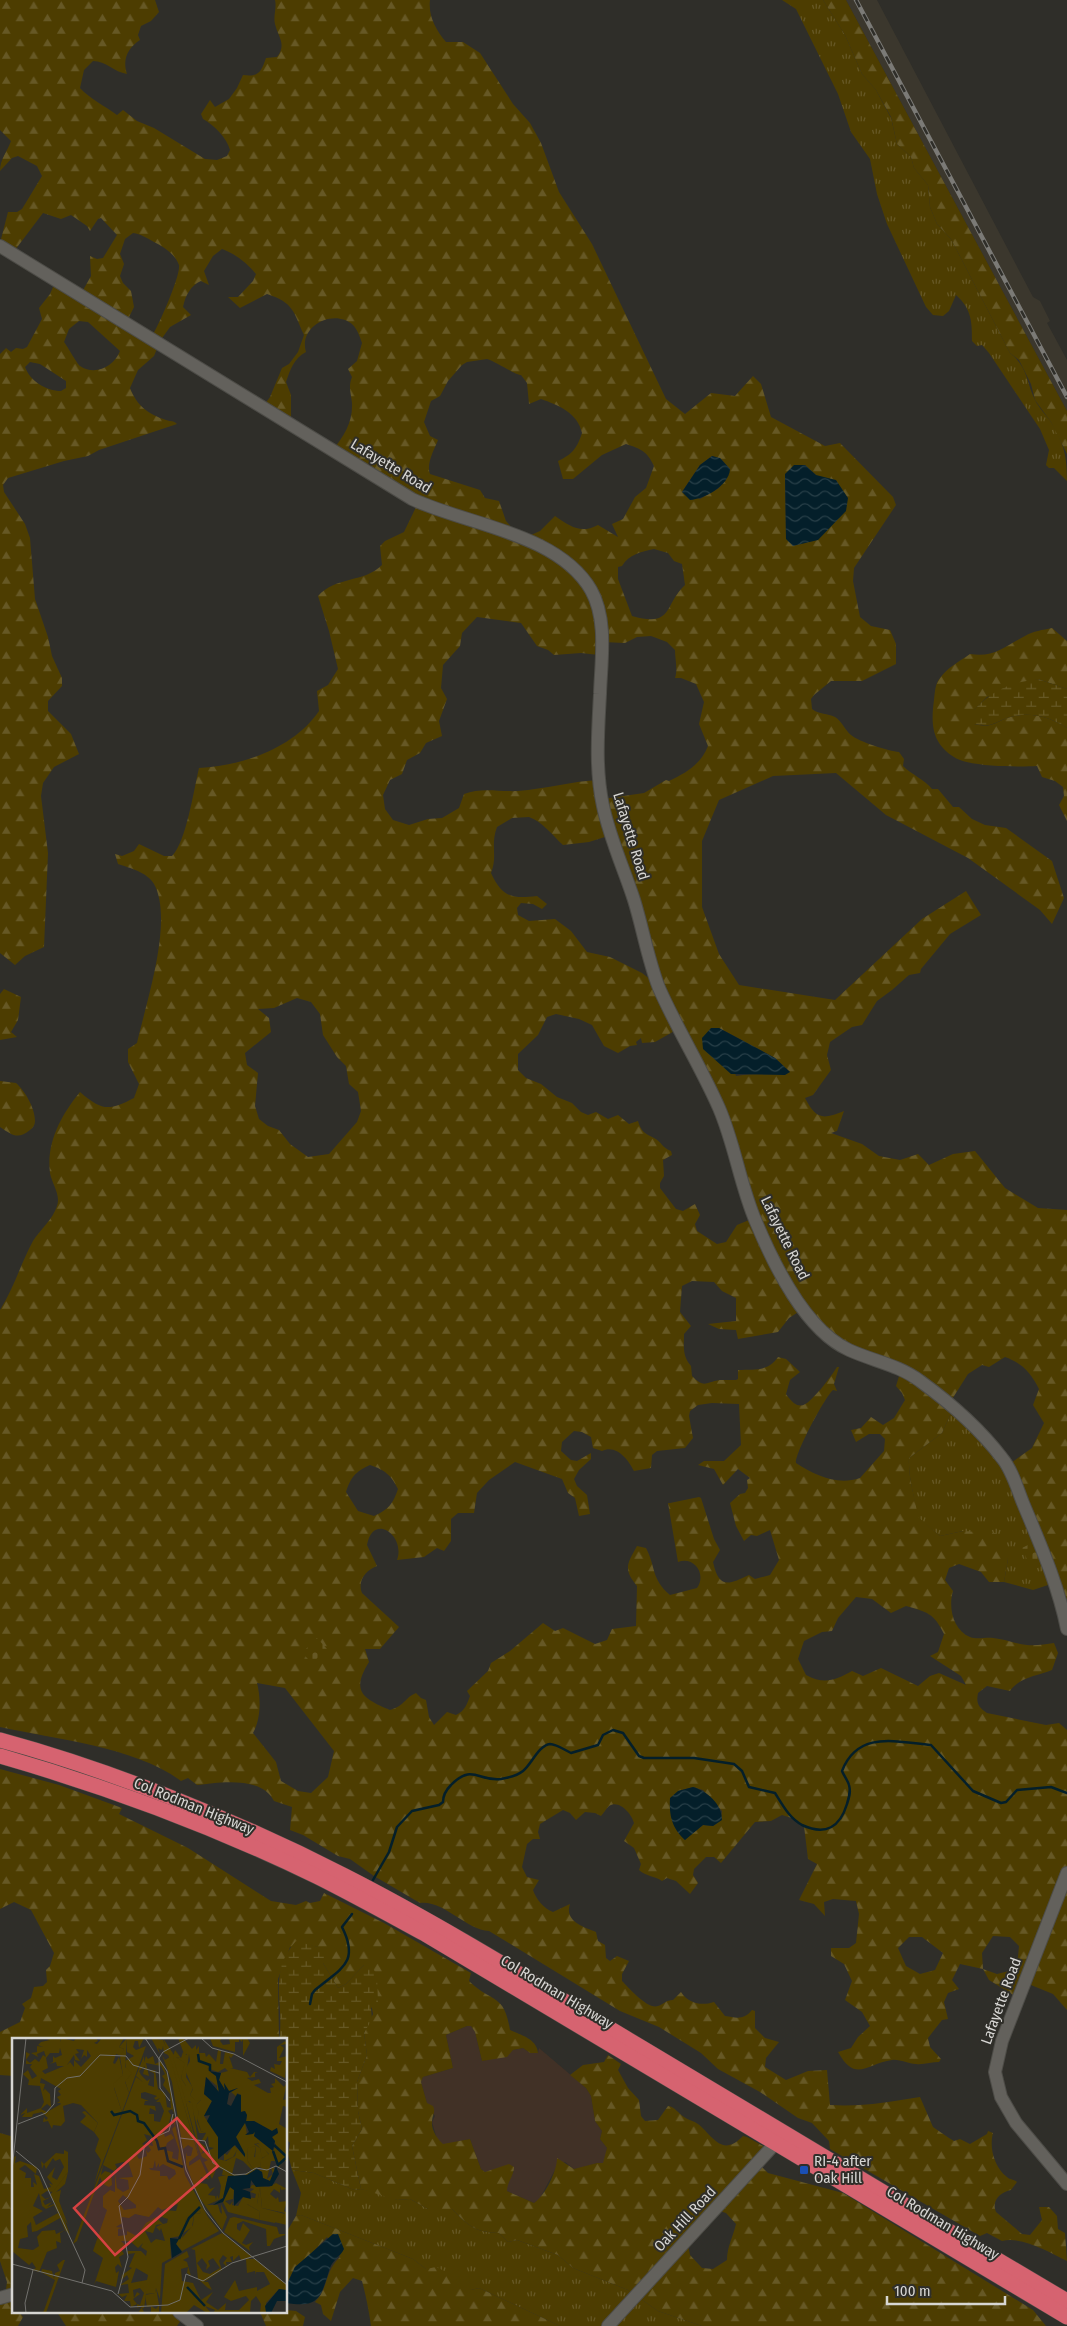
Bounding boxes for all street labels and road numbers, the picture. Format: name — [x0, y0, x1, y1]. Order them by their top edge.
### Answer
street label: Lafayette Road — [347, 435, 435, 497]
street label: Lafayette Road — [609, 790, 653, 882]
street label: Lafayette Road — [757, 1193, 813, 1283]
street label: Col Rodman Highway — [131, 1774, 257, 1838]
street label: Col Rodman Highway — [497, 1951, 617, 2033]
street label: Lafayette Road — [977, 1955, 1025, 2047]
street label: Col Rodman Highway — [883, 2182, 1003, 2264]
street label: Oak Hill Road — [650, 2183, 720, 2255]

